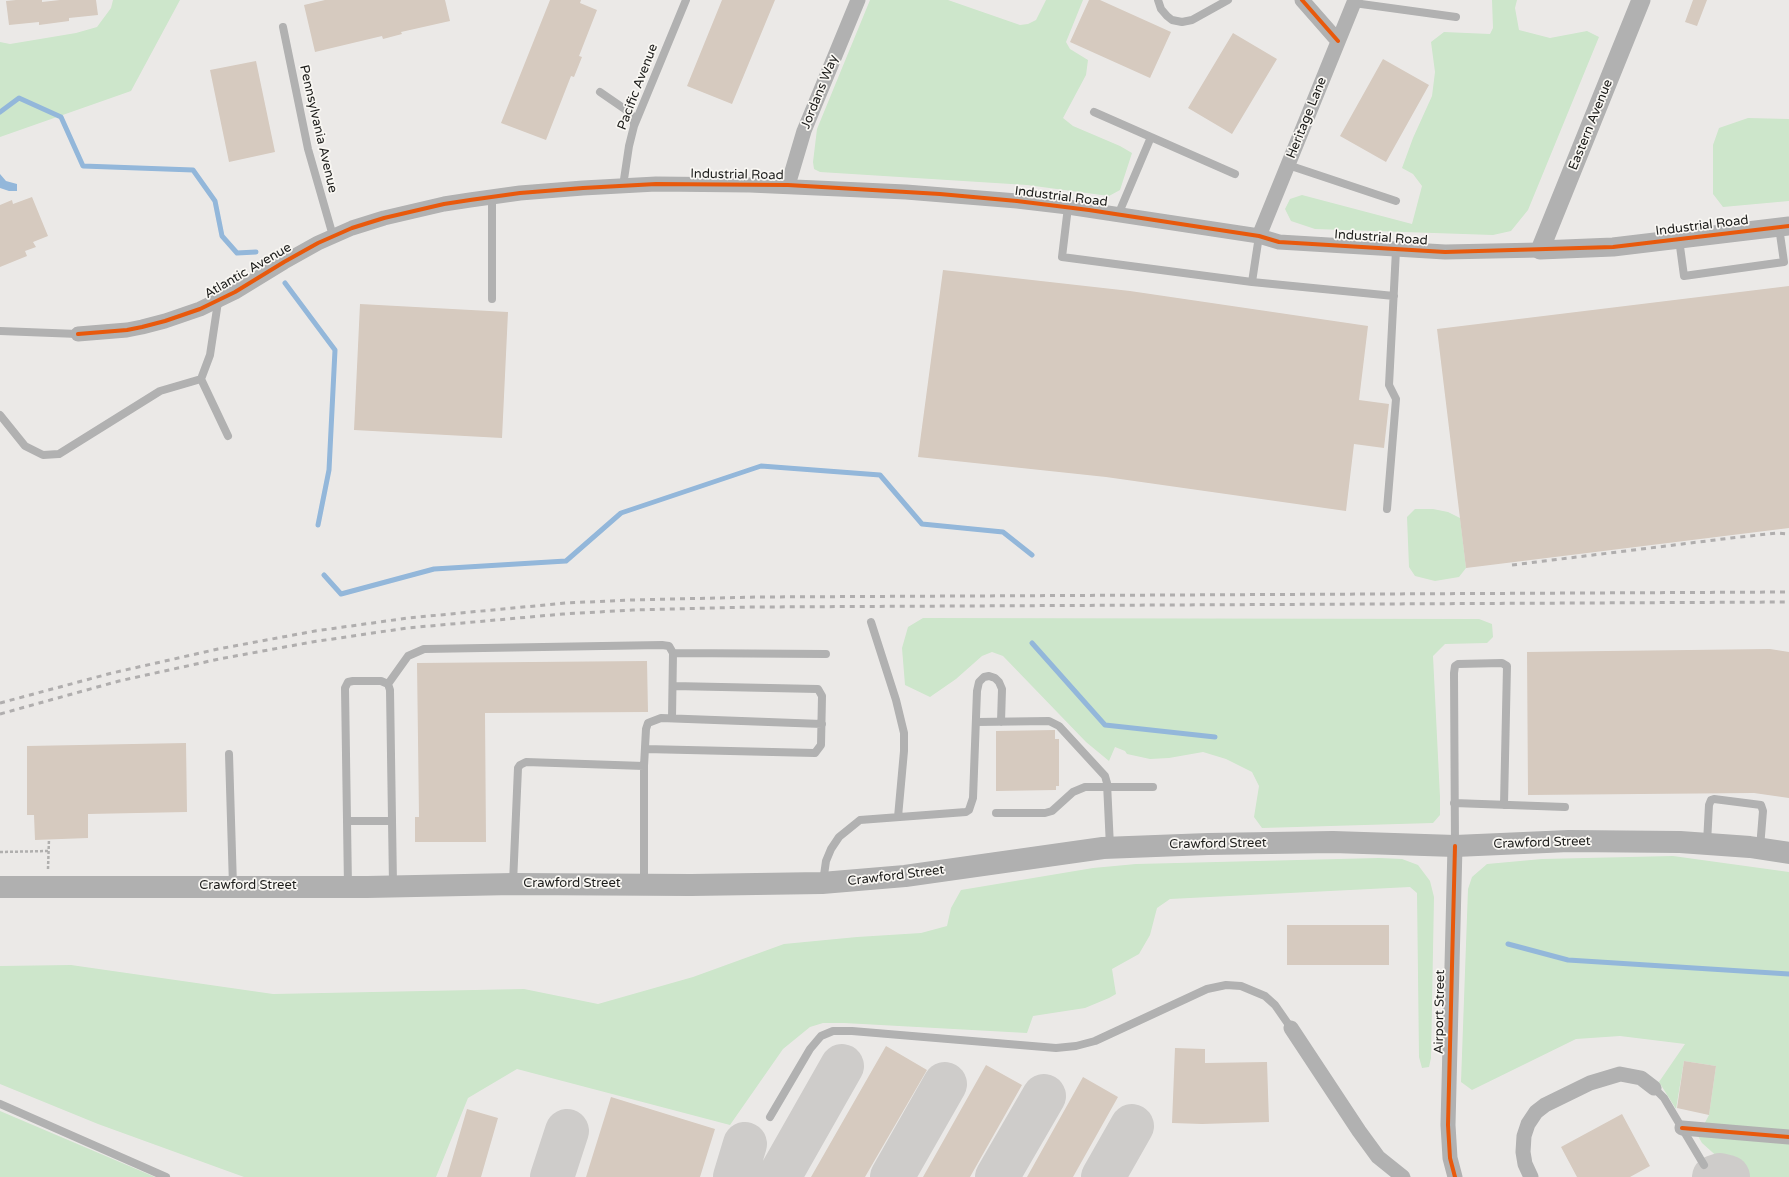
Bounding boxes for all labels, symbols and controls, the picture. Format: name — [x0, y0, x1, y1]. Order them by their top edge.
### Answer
street label: Pacific Avenue — [614, 42, 662, 132]
street label: Jordans Way — [798, 53, 842, 131]
street label: Pennsylvania Avenue — [296, 64, 340, 194]
street label: Heritage Lane — [1284, 75, 1330, 161]
street label: Eastern Avenue — [1566, 77, 1616, 173]
street label: Industrial Road — [690, 166, 784, 184]
street label: Industrial Road — [1014, 184, 1108, 210]
street label: Industrial Road — [1655, 213, 1749, 239]
street label: Industrial Road — [1334, 227, 1428, 249]
street label: Atlantic Avenue — [202, 240, 294, 302]
street label: Crawford Street — [1493, 834, 1591, 852]
street label: Crawford Street — [1169, 835, 1267, 853]
street label: Crawford Street — [847, 862, 945, 890]
street label: Crawford Street — [523, 876, 621, 892]
street label: Crawford Street — [199, 878, 297, 894]
street label: Airport Street — [1431, 970, 1449, 1054]

